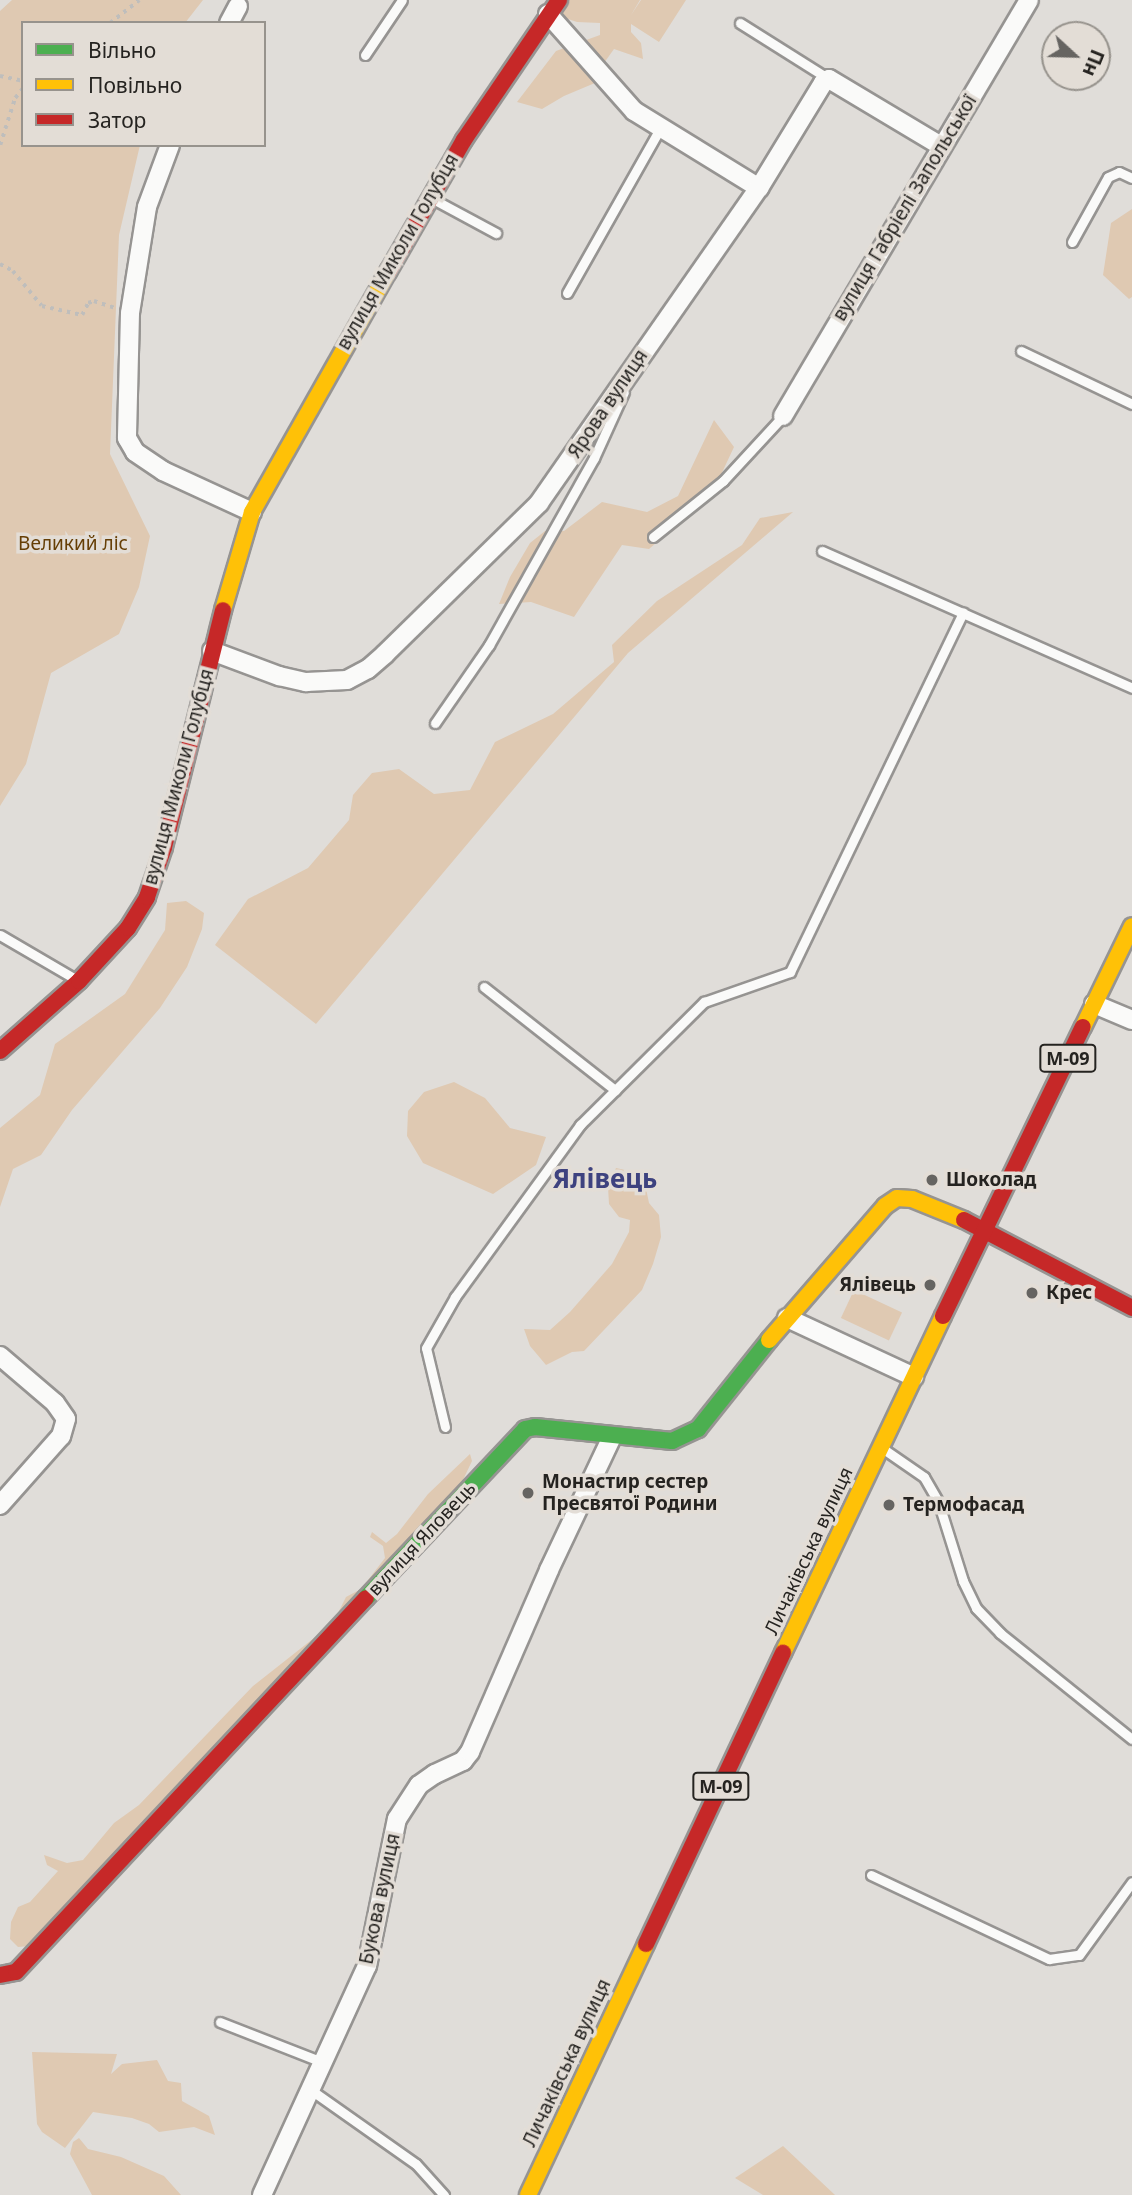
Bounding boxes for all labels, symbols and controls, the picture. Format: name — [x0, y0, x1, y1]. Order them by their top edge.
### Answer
legend — [21, 21, 266, 147]
north arrow — [1041, 21, 1111, 91]
text: Вільно — [88, 36, 156, 64]
text: Пн — [1077, 46, 1111, 80]
text: Повільно — [88, 71, 182, 99]
street label: вулиця Габріелі Запольської — [828, 91, 982, 325]
text: Затор — [88, 106, 146, 134]
street label: вулиця Миколи Голубця — [332, 150, 464, 354]
street label: Ярова вулиця — [563, 345, 653, 463]
park label: Великий ліс — [18, 533, 128, 555]
street label: вулиця Миколи Голубця — [139, 667, 219, 887]
road number: М-09 — [1038, 1044, 1098, 1072]
district label: Ялівець — [553, 1163, 657, 1195]
place label: Шоколад — [946, 1169, 1036, 1191]
marker: Шоколад — [924, 1172, 940, 1188]
place label: Ялівець — [839, 1274, 916, 1296]
marker: Ялівець — [922, 1277, 938, 1293]
place label: Крес — [1046, 1282, 1092, 1304]
marker: Крес — [1024, 1285, 1040, 1301]
street label: Личаківська вулиця — [760, 1464, 858, 1638]
place label: Монастир сестер Пресвятої Родини — [542, 1471, 718, 1515]
street label: вулиця Яловець — [363, 1477, 481, 1601]
marker: Монастир сестер Пресвятої Родини — [520, 1485, 536, 1501]
place label: Термофасад — [903, 1494, 1024, 1516]
marker: Термофасад — [881, 1497, 897, 1513]
road number: М-09 — [691, 1772, 751, 1800]
street label: Букова вулиця — [355, 1832, 405, 1966]
street label: Личаківська вулиця — [518, 1976, 616, 2150]

